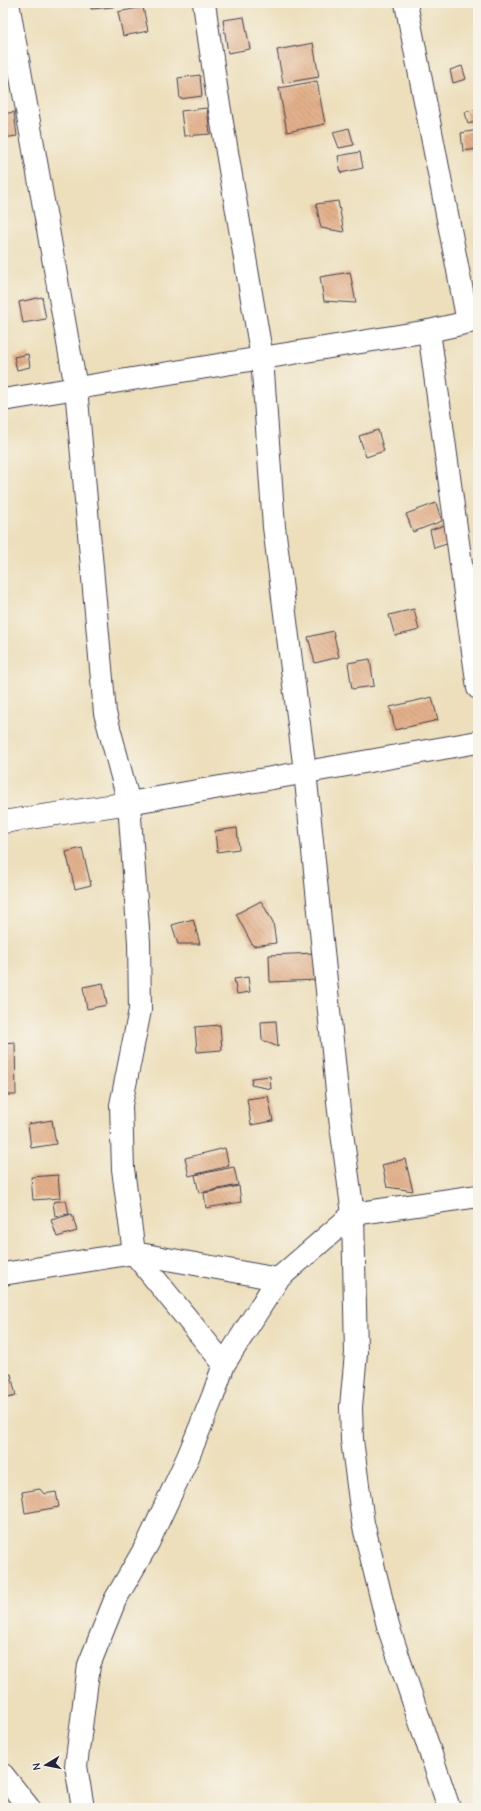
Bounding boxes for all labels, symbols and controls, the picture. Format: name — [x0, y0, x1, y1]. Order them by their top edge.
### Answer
north arrow — [26, 1745, 66, 1785]
text: N — [30, 1762, 44, 1771]

